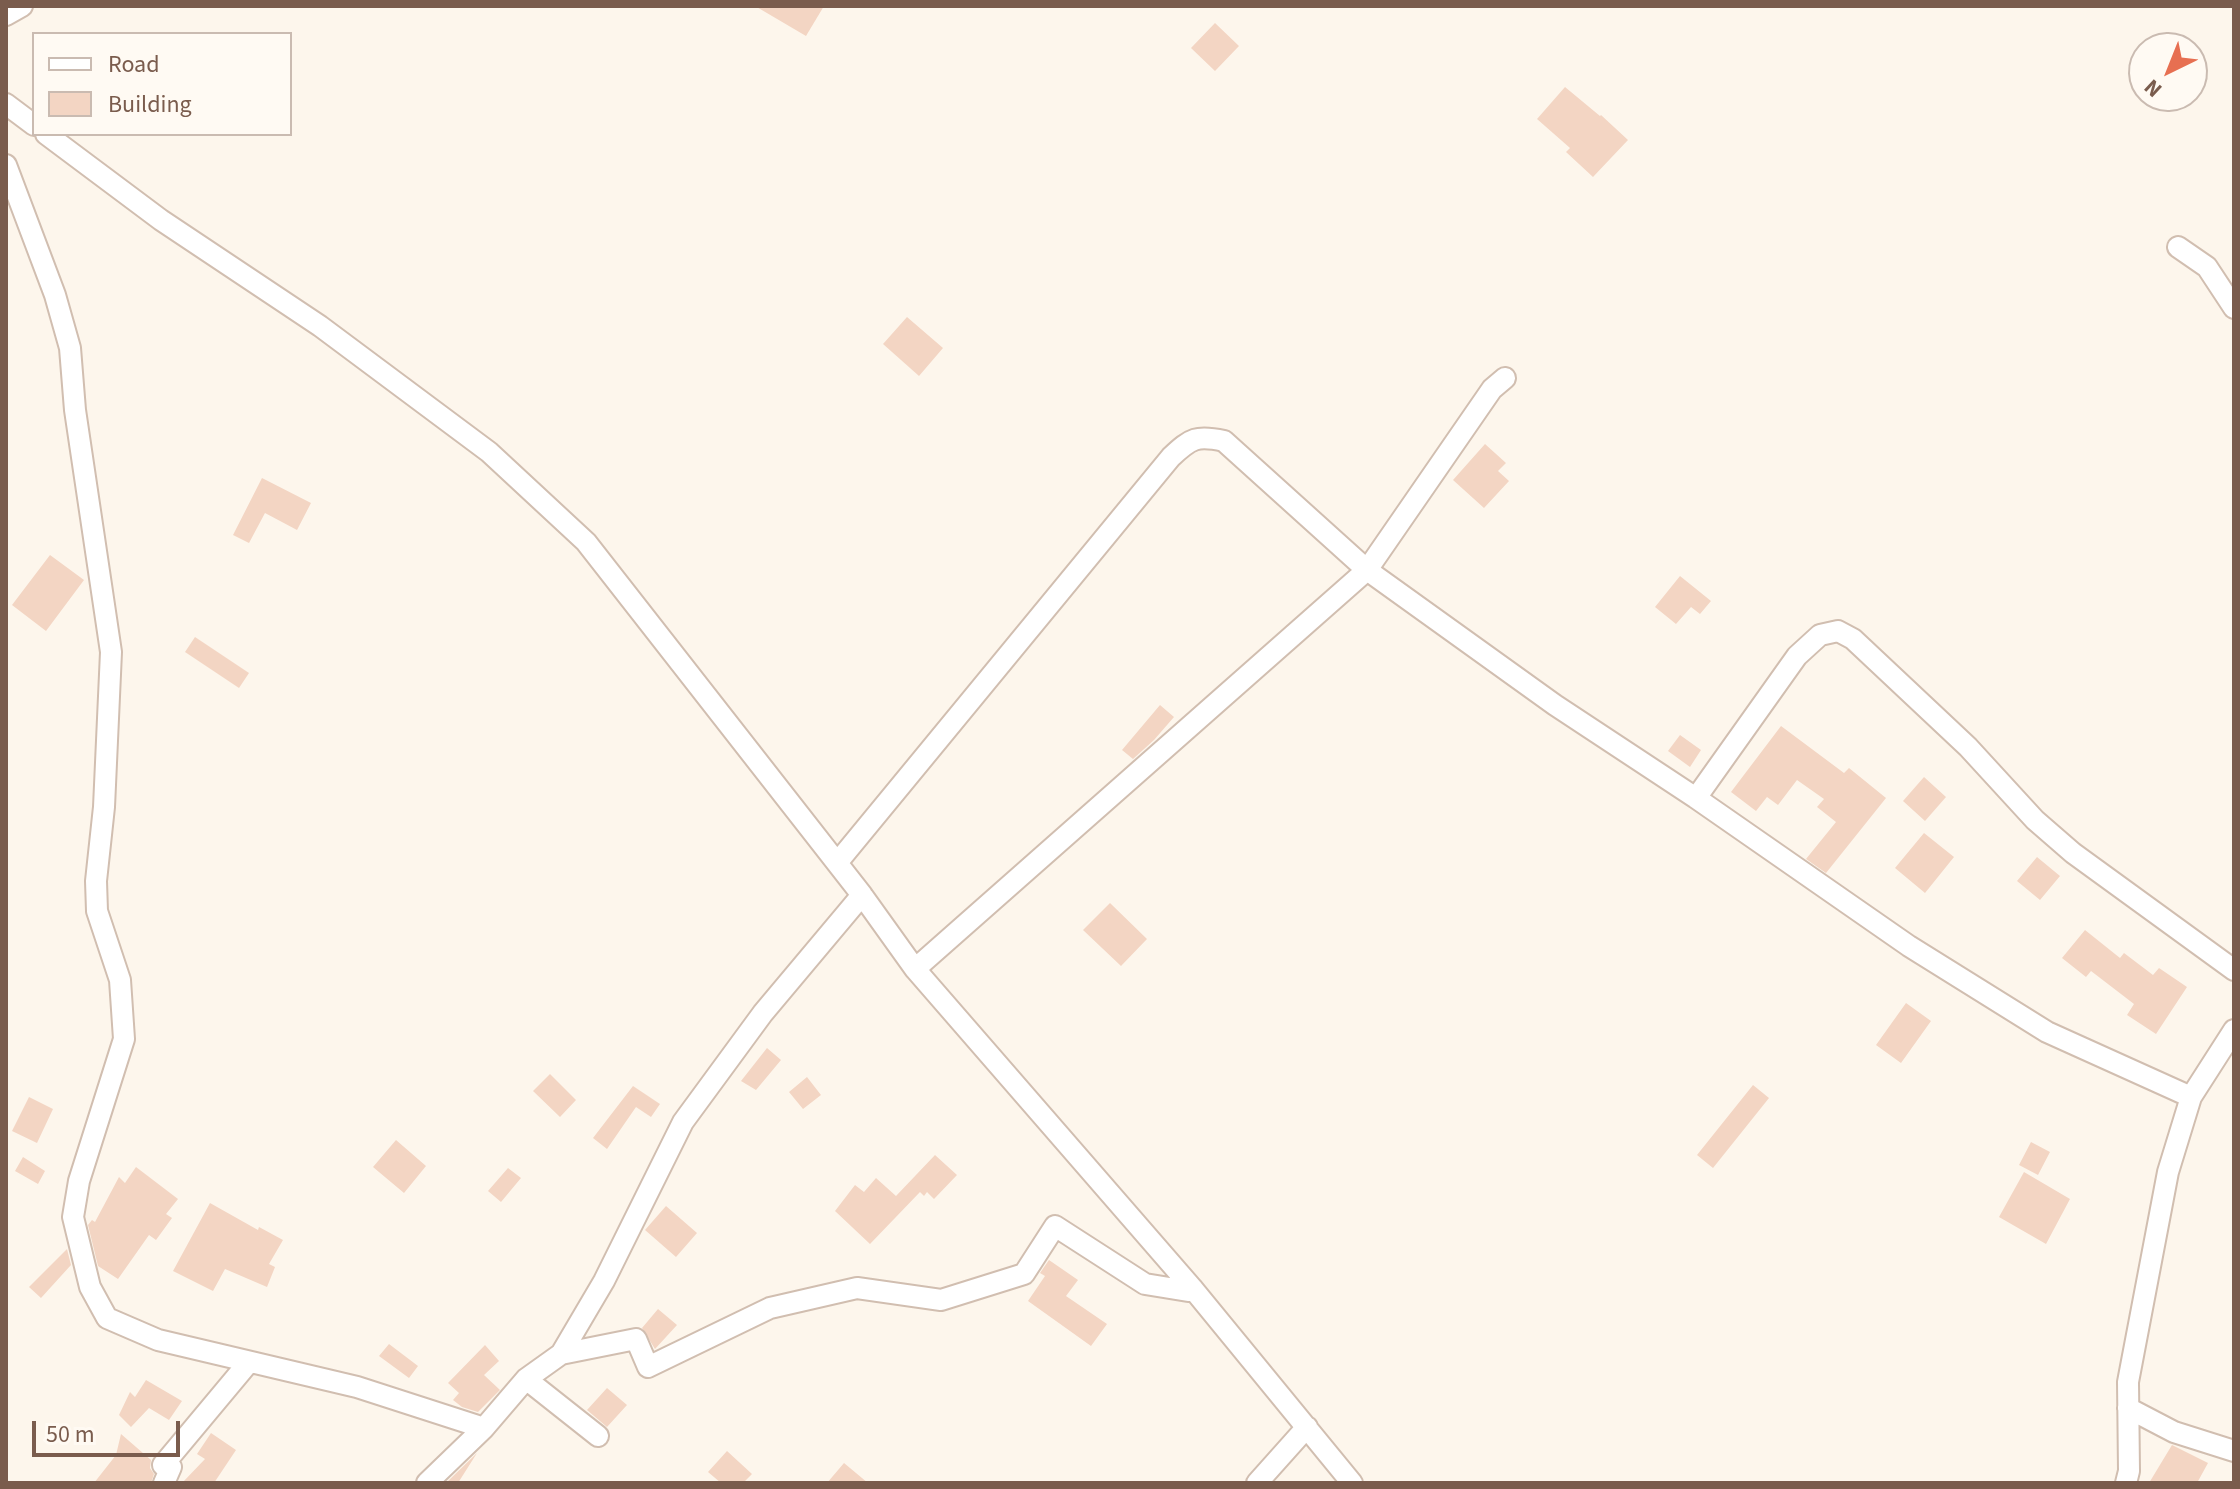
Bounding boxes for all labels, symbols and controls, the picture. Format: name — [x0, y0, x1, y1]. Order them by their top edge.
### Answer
legend — [32, 32, 292, 136]
north arrow — [2128, 32, 2208, 112]
text: Road — [108, 47, 160, 82]
text: N — [2137, 71, 2169, 105]
text: Building — [108, 87, 192, 122]
scale bar — [36, 1405, 184, 1455]
text: 50 m — [46, 1417, 95, 1452]

